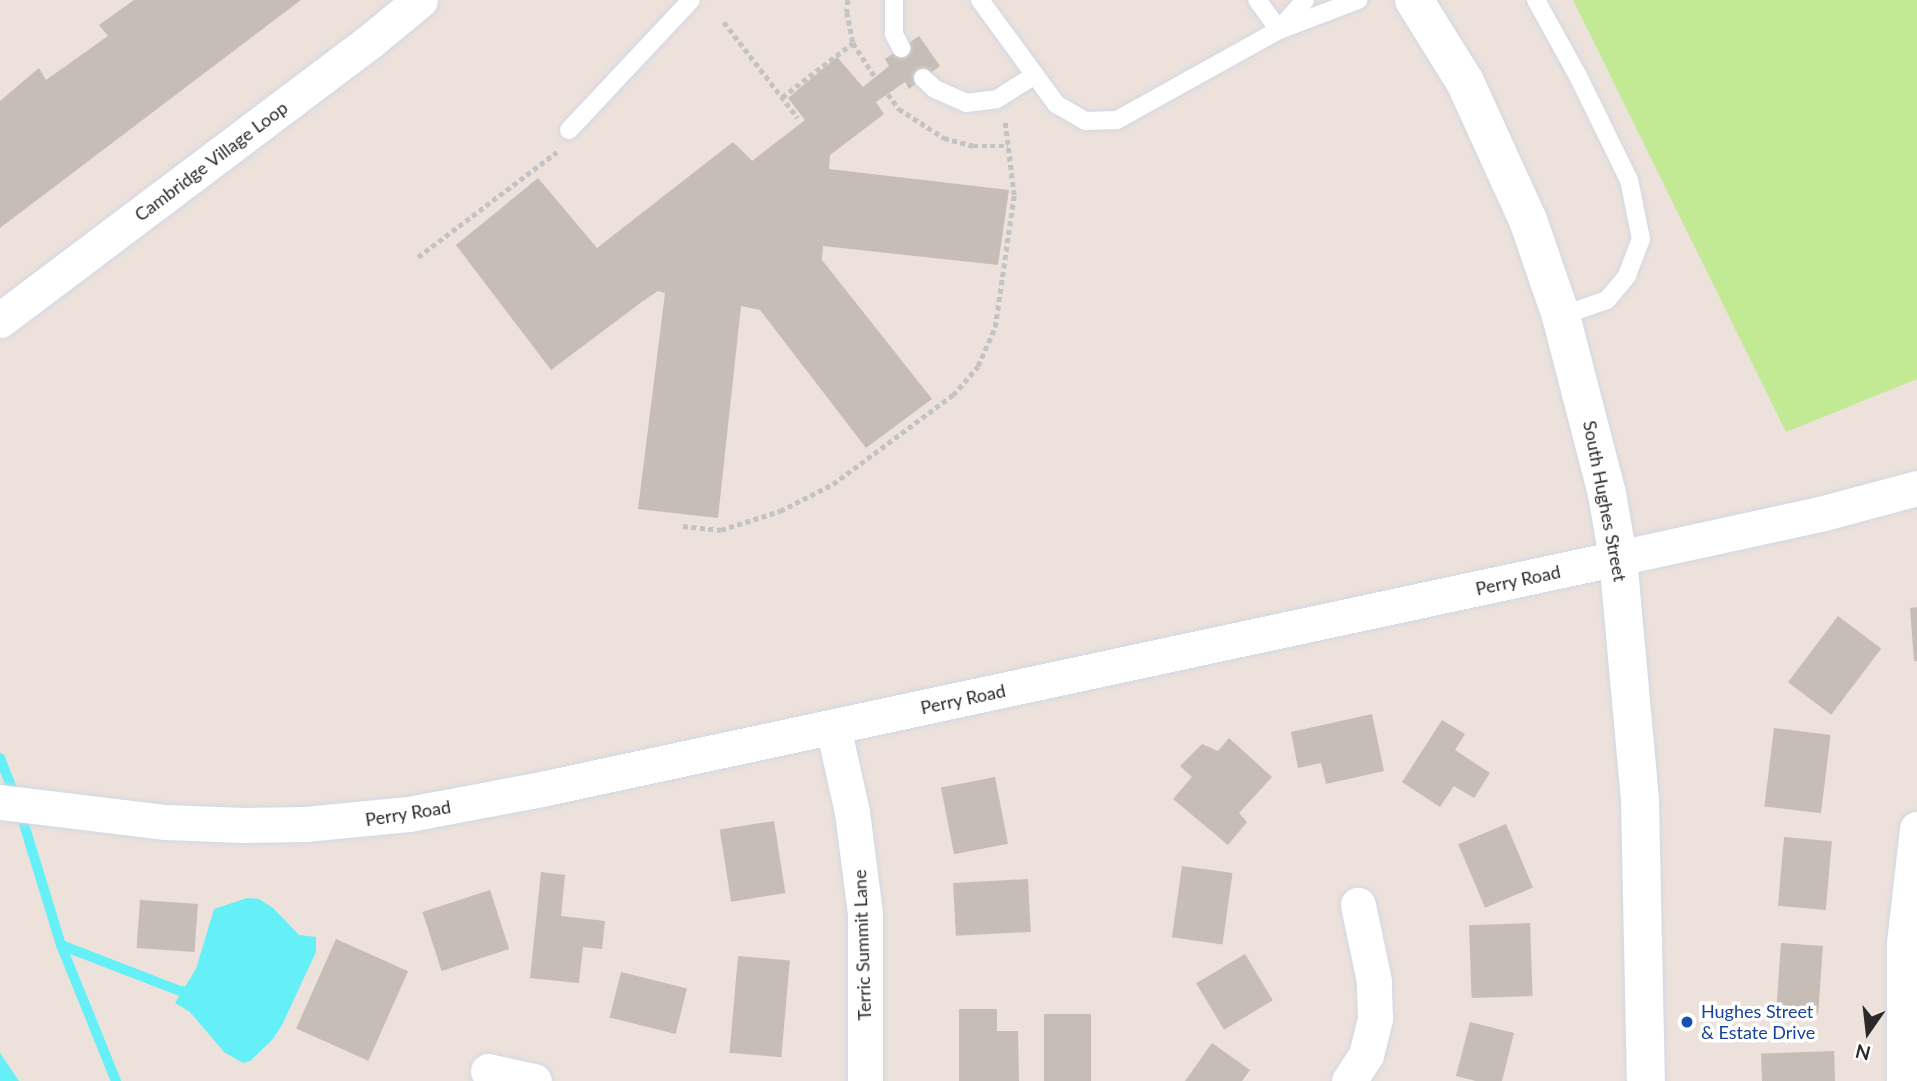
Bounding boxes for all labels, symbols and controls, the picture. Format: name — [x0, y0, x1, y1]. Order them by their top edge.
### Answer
street label: Cambridge Village Loop — [130, 96, 292, 226]
street label: South Hughes Street — [1579, 419, 1631, 583]
street label: Perry Road — [1473, 560, 1563, 600]
street label: Perry Road — [918, 679, 1008, 719]
street label: Perry Road — [363, 796, 453, 830]
street label: Terric Summit Lane — [849, 869, 875, 1021]
north arrow — [1833, 997, 1903, 1067]
place label: Hughes Street & Estate Drive — [1701, 1001, 1815, 1044]
marker: Hughes Street & Estate Drive — [1679, 1014, 1695, 1030]
text: N — [1853, 1040, 1873, 1066]

